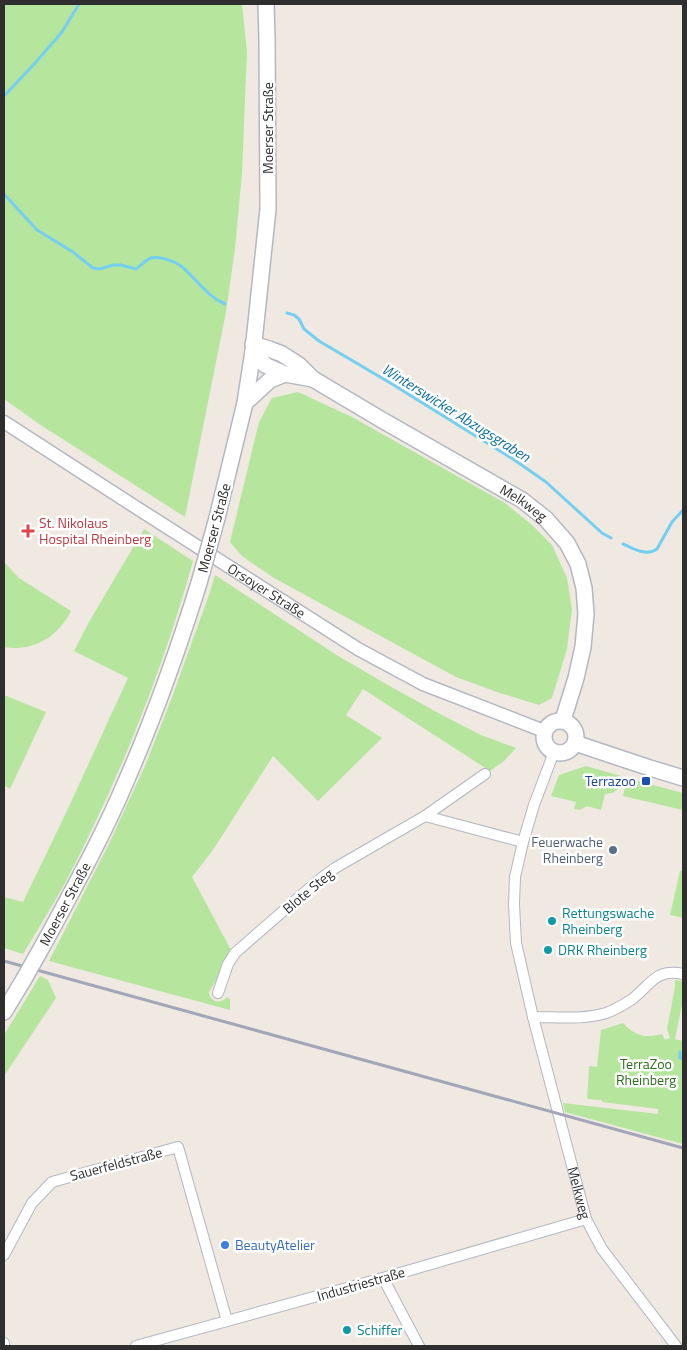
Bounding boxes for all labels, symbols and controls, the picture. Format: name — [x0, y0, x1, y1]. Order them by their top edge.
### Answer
street label: Moerser Straße — [257, 82, 278, 174]
water label: Winterswicker Abzugsgraben — [378, 357, 535, 468]
street label: Melkweg — [496, 479, 552, 526]
street label: Moerser Straße — [191, 481, 236, 575]
place label: St. Nikolaus Hospital Rheinberg — [39, 512, 151, 549]
marker: St. Nikolaus Hospital Rheinberg — [21, 524, 35, 538]
street label: Orsoyer Straße — [224, 557, 310, 623]
place label: Terrazoo — [585, 770, 636, 791]
marker: Terrazoo — [640, 775, 652, 787]
place label: Feuerwache Rheinberg — [531, 831, 603, 868]
marker: Feuerwache Rheinberg — [607, 844, 619, 856]
street label: Moerser Straße — [34, 858, 95, 949]
street label: Blote Steg — [278, 863, 338, 918]
place label: Rettungswache Rheinberg — [562, 902, 654, 939]
marker: Rettungswache Rheinberg — [546, 915, 558, 927]
place label: DRK Rheinberg — [558, 939, 647, 960]
marker: DRK Rheinberg — [542, 944, 554, 956]
park label: TerraZoo Rheinberg — [616, 1053, 676, 1090]
street label: Sauerfeldstraße — [67, 1141, 164, 1186]
street label: Melkweg — [563, 1164, 597, 1221]
place label: BeautyAtelier — [235, 1234, 315, 1255]
marker: BeautyAtelier — [219, 1239, 231, 1251]
street label: Industriestraße — [314, 1261, 407, 1306]
place label: Schiffer — [357, 1319, 402, 1340]
marker: Schiffer — [341, 1324, 353, 1336]

